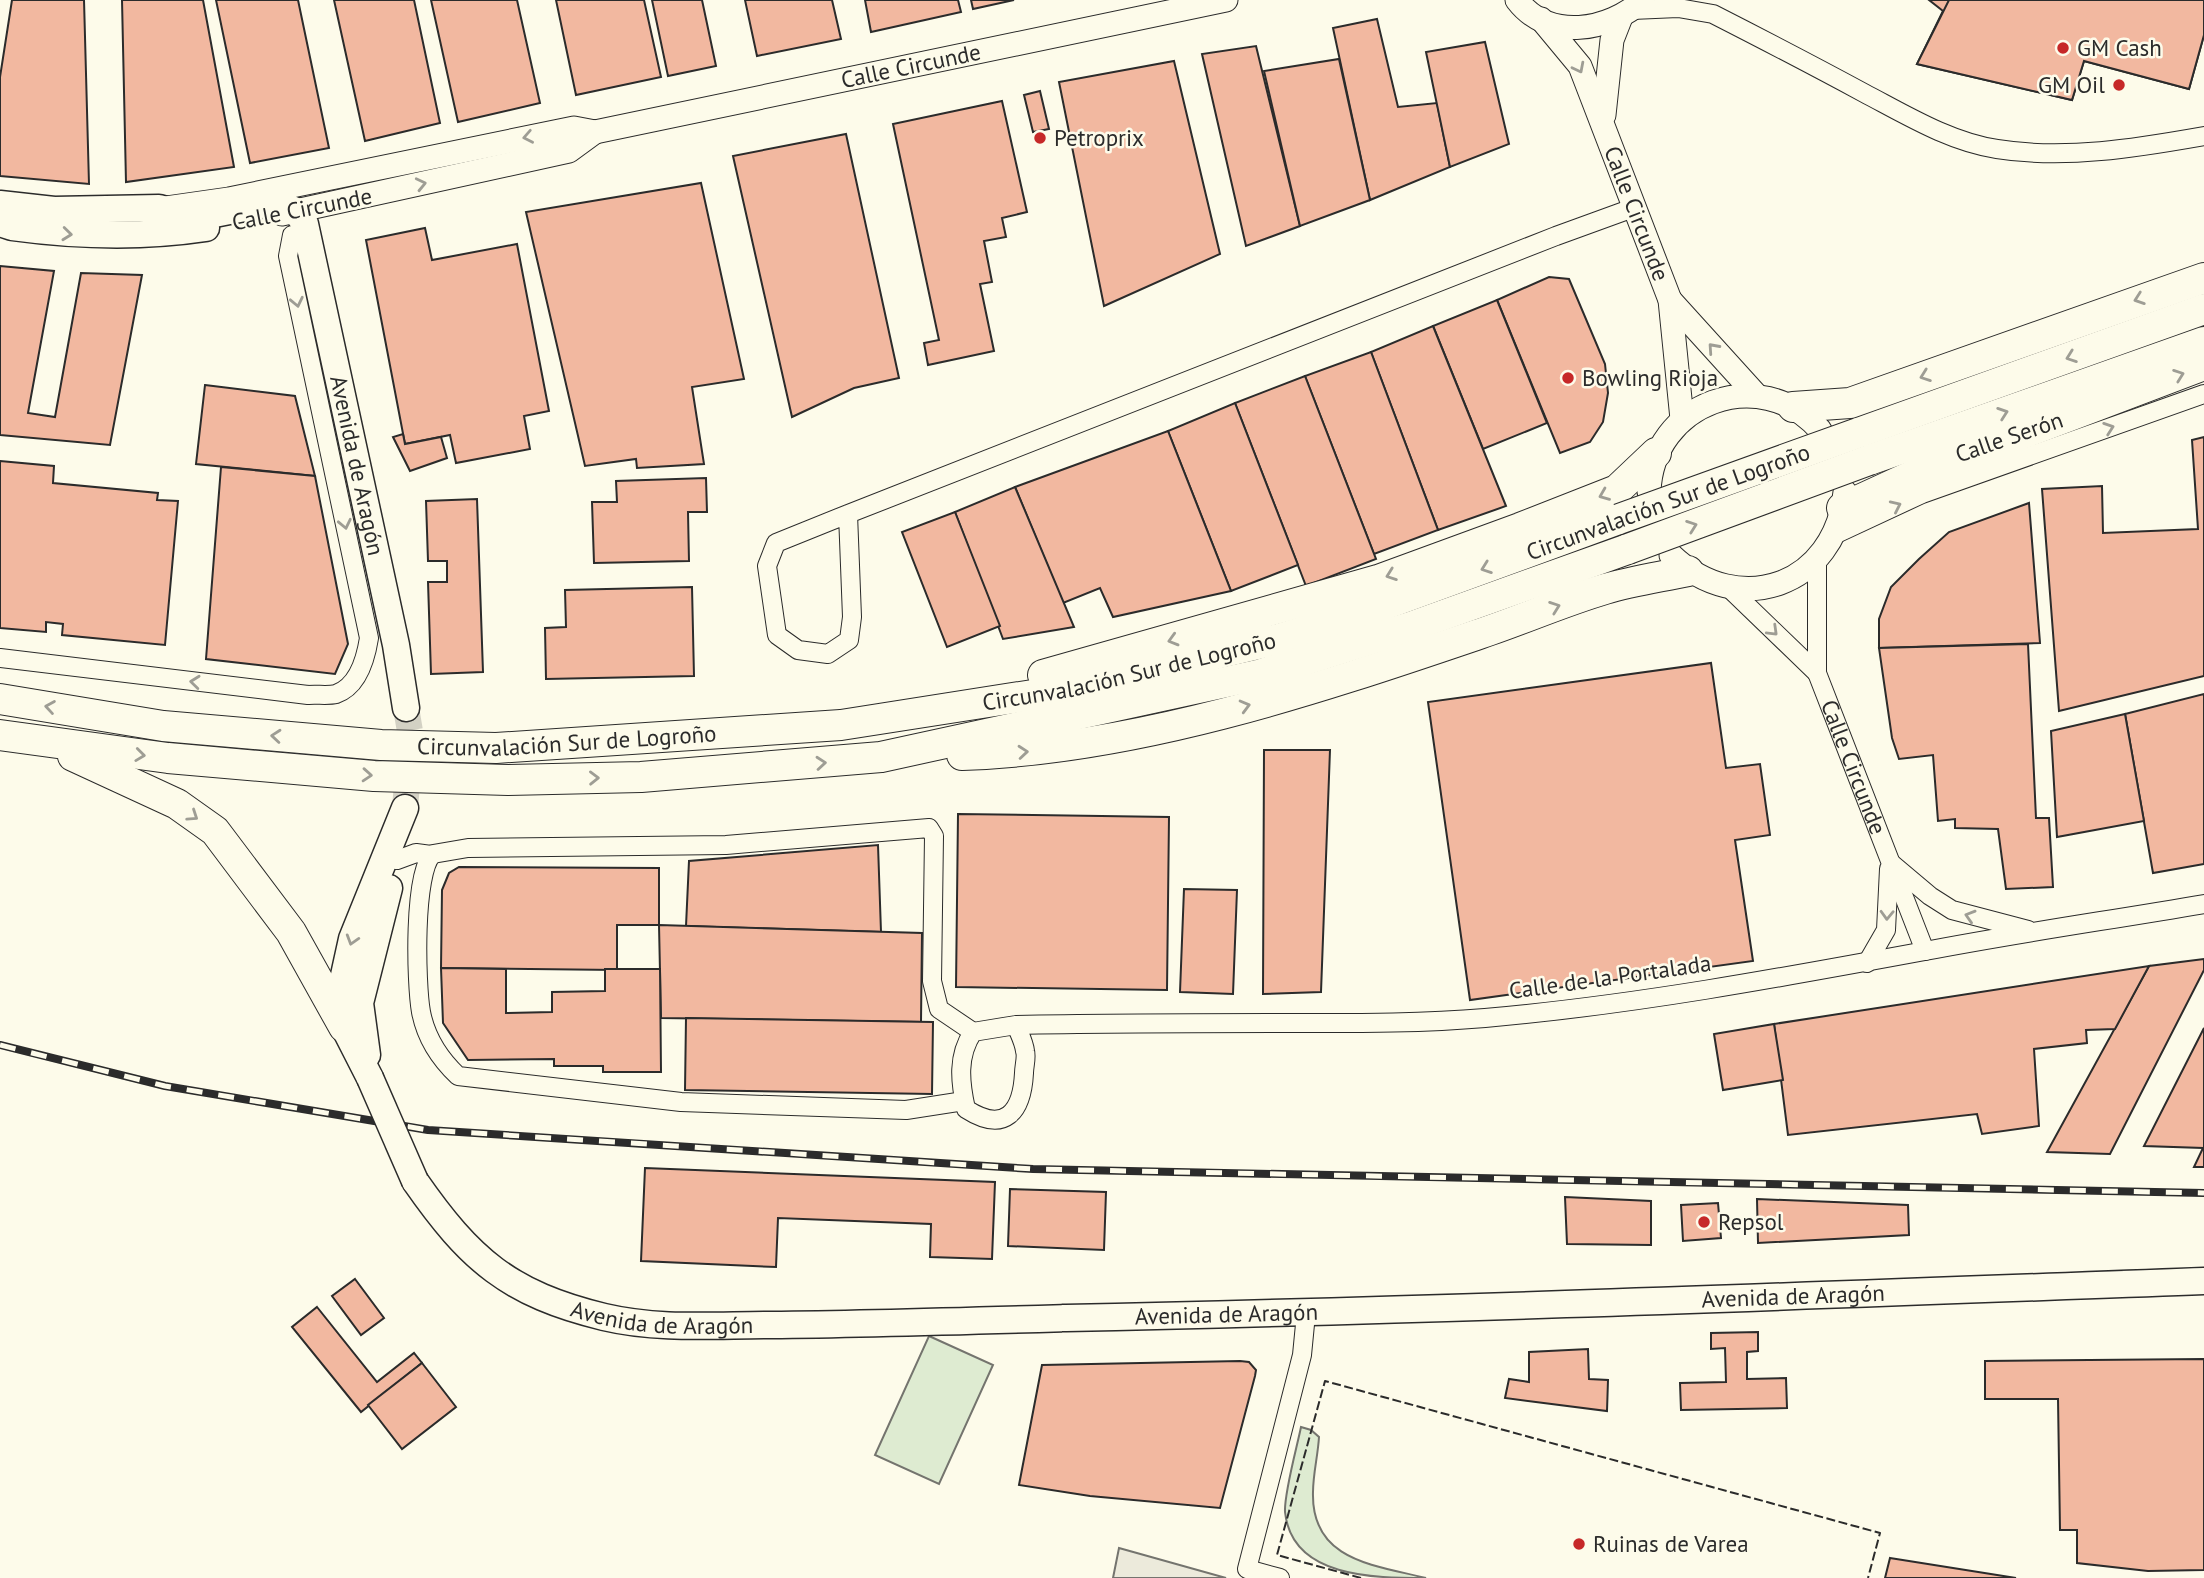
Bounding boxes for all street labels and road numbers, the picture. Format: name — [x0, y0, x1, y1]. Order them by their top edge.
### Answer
street label: Calle Circunde — [838, 37, 983, 94]
street label: Calle Circunde — [1598, 142, 1676, 285]
street label: Calle Circunde — [229, 181, 374, 236]
street label: Avenida de Aragón — [324, 373, 391, 558]
street label: Calle Serón — [1951, 405, 2067, 468]
street label: Circunvalación Sur de Logroño — [1522, 437, 1814, 566]
street label: Circunvalación Sur de Logroño — [980, 625, 1279, 717]
street label: Calle Circunde — [1815, 696, 1893, 838]
street label: Circunvalación Sur de Logroño — [417, 718, 717, 762]
street label: Calle de la Portalada — [1507, 948, 1713, 1005]
street label: Avenida de Aragón — [1701, 1278, 1885, 1313]
street label: Avenida de Aragón — [568, 1294, 753, 1340]
street label: Avenida de Aragón — [1134, 1297, 1318, 1330]

